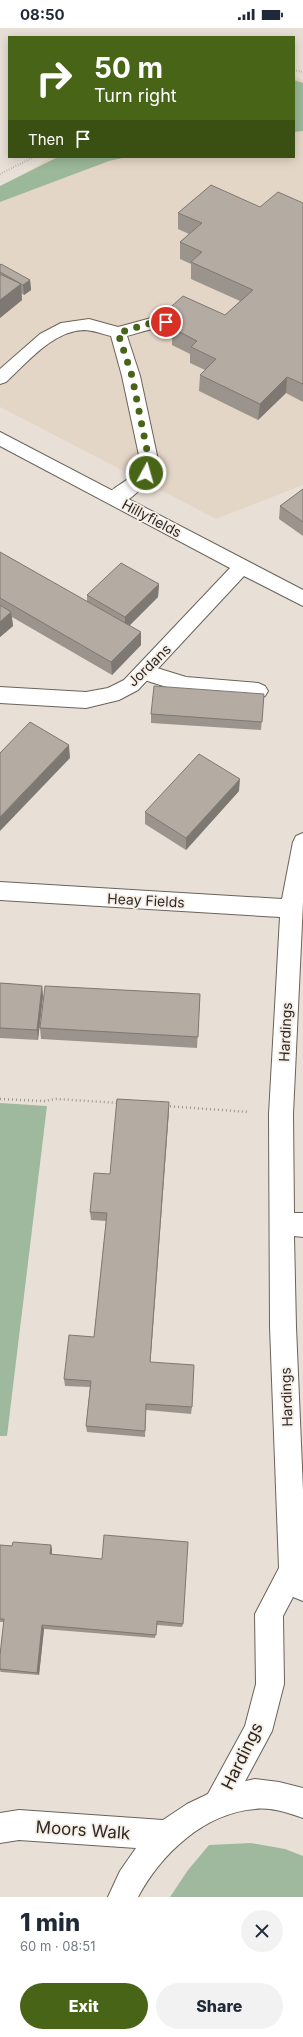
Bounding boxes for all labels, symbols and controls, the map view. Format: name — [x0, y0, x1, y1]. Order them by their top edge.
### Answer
text: 08:50 — [20, 5, 65, 24]
text: 50 m — [94, 51, 163, 85]
icon: right — [28, 52, 80, 104]
text: Turn right — [94, 85, 177, 106]
icon: arrive — [72, 128, 94, 150]
text: Then — [28, 130, 64, 149]
pin — [149, 305, 183, 339]
icon: arrive — [155, 311, 177, 333]
position arrow — [125, 452, 167, 494]
street label: Hillyfields — [119, 495, 185, 541]
street label: Jordans — [124, 640, 174, 690]
street label: Heay Fields — [107, 889, 185, 911]
street label: Hardings — [275, 1002, 295, 1062]
street label: Hardings — [276, 1367, 296, 1427]
street label: Hardings — [217, 1719, 267, 1793]
street label: Moors Walk — [35, 1817, 132, 1843]
text: 1 min — [20, 1908, 80, 1937]
button: close — [241, 1910, 283, 1952]
text: 60 m · 08:51 — [20, 1938, 96, 1954]
button: Exit — [20, 1983, 148, 2029]
button: Share — [156, 1983, 283, 2029]

